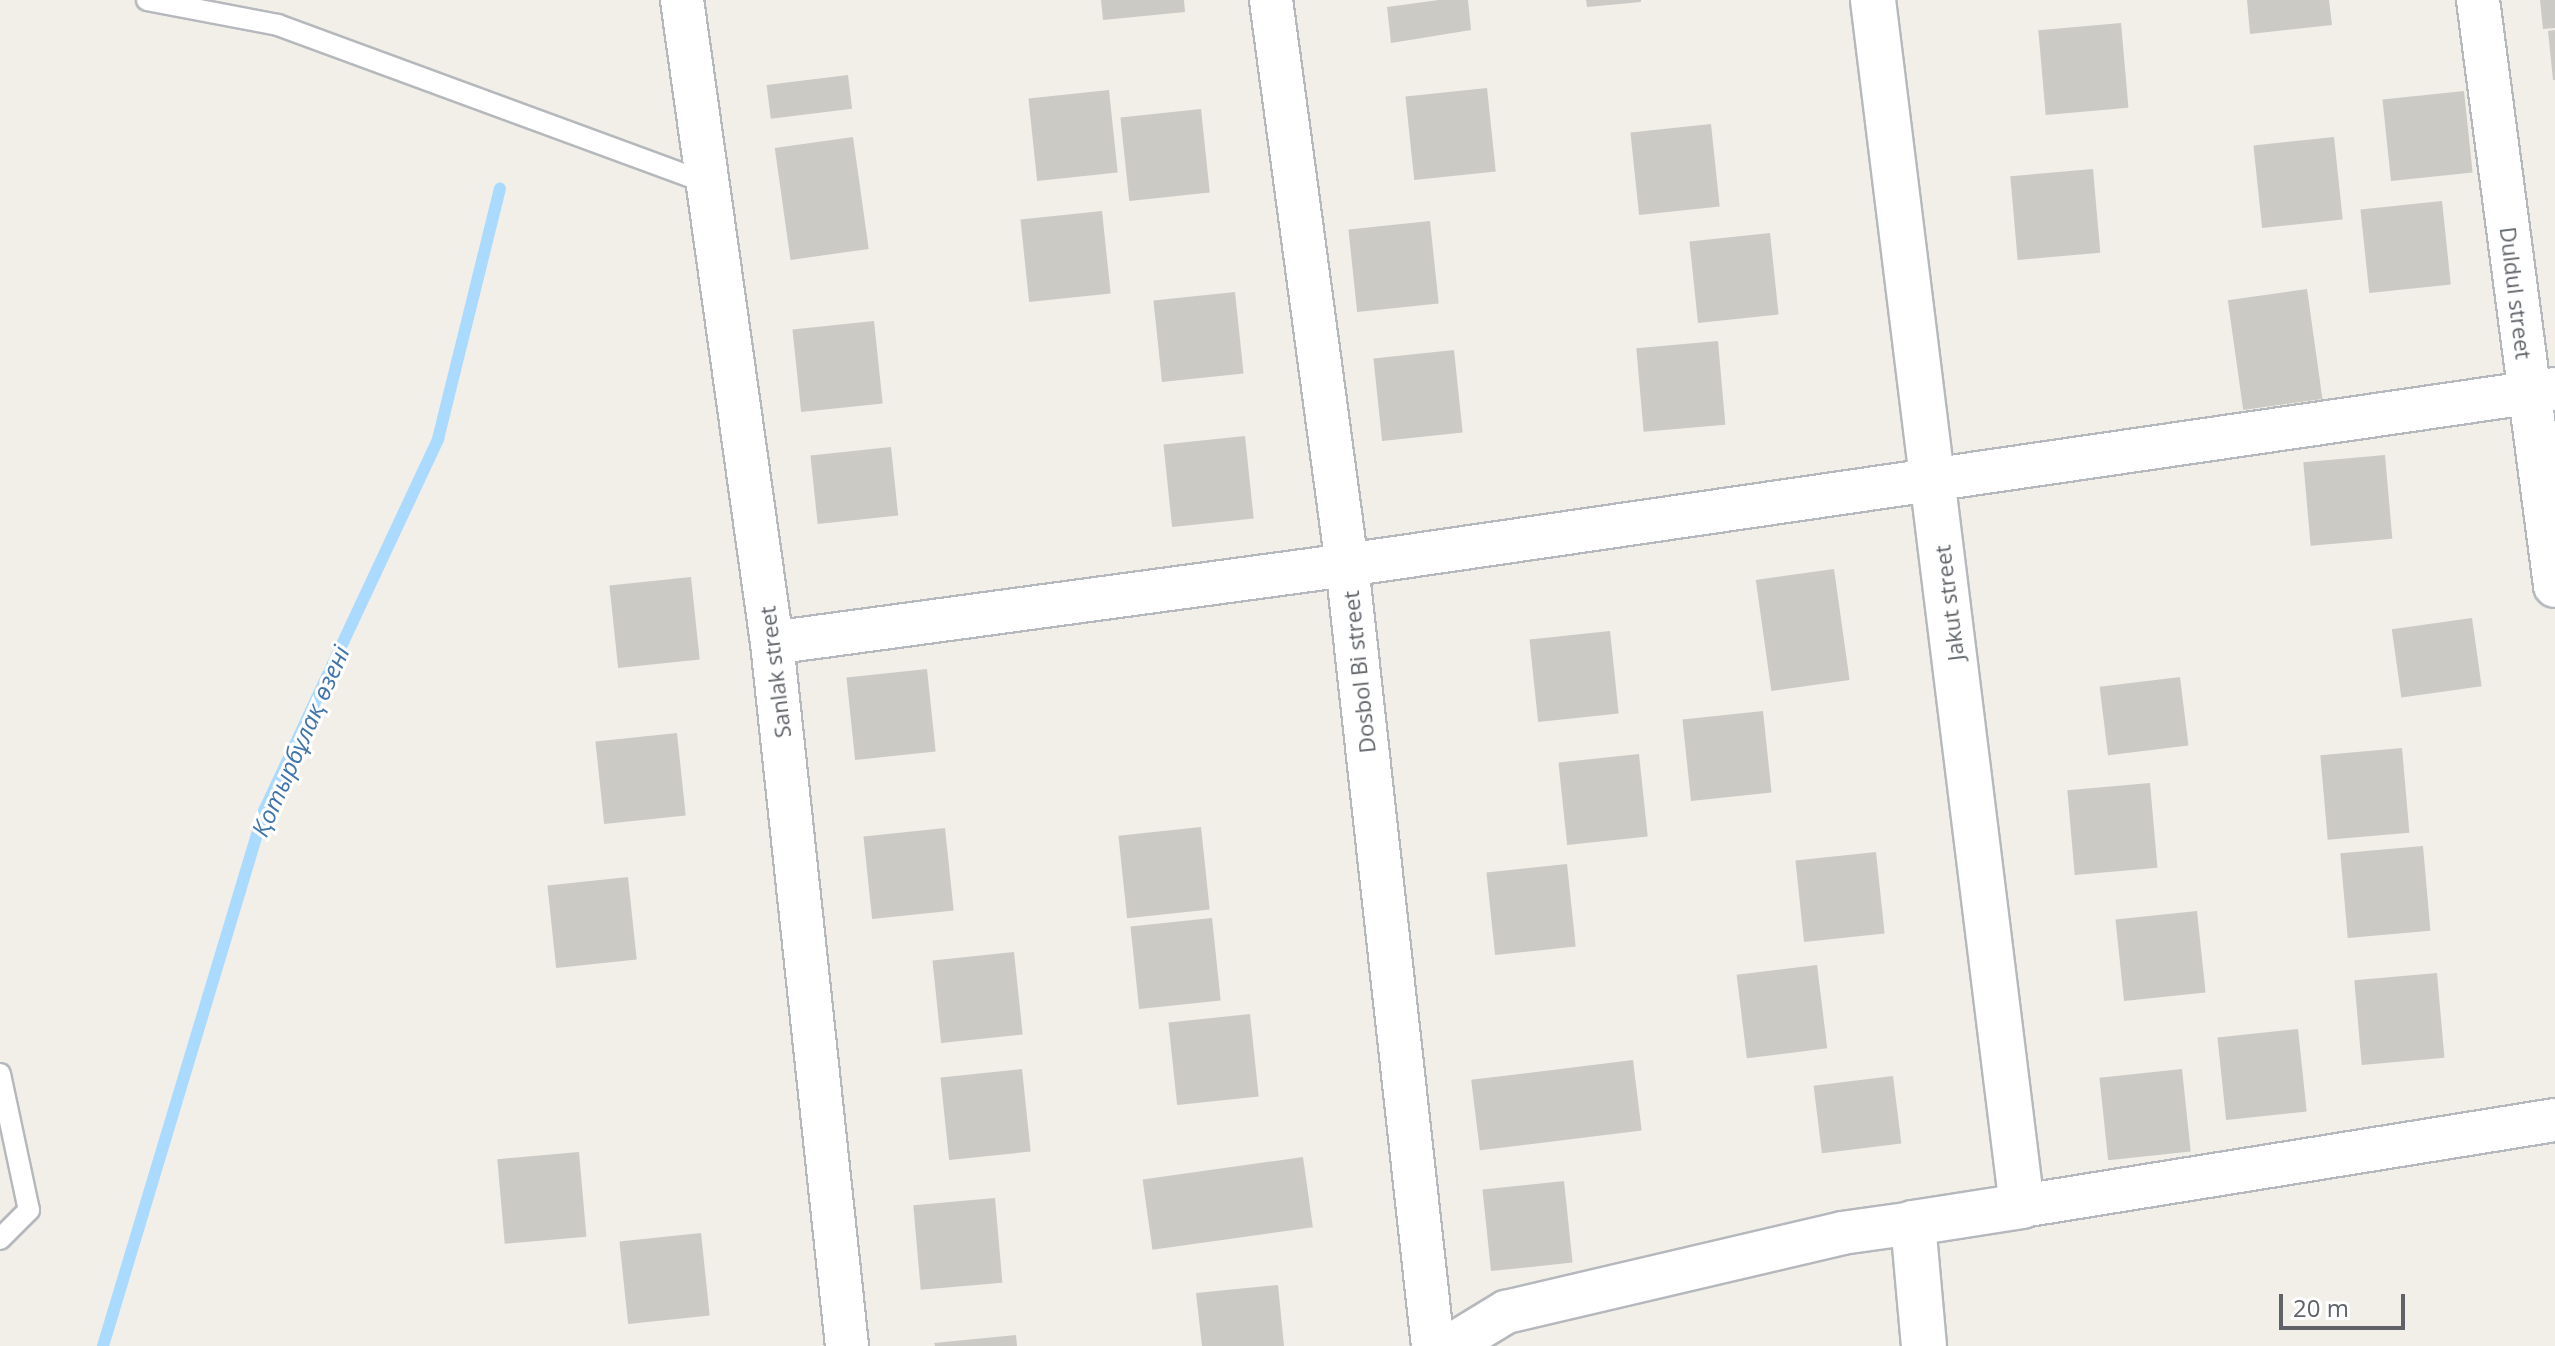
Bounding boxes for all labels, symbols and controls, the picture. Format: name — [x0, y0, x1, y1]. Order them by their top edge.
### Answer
street label: Duldul street — [2495, 225, 2537, 361]
street label: Jakut street — [1929, 544, 1969, 662]
street label: Dosbol Bi street — [1337, 590, 1381, 754]
street label: Sanlak street — [754, 605, 796, 739]
water label: Қотырбұлақ өзені — [245, 641, 355, 841]
scale bar — [2283, 1278, 2409, 1328]
text: 20 m — [2293, 1291, 2349, 1324]

